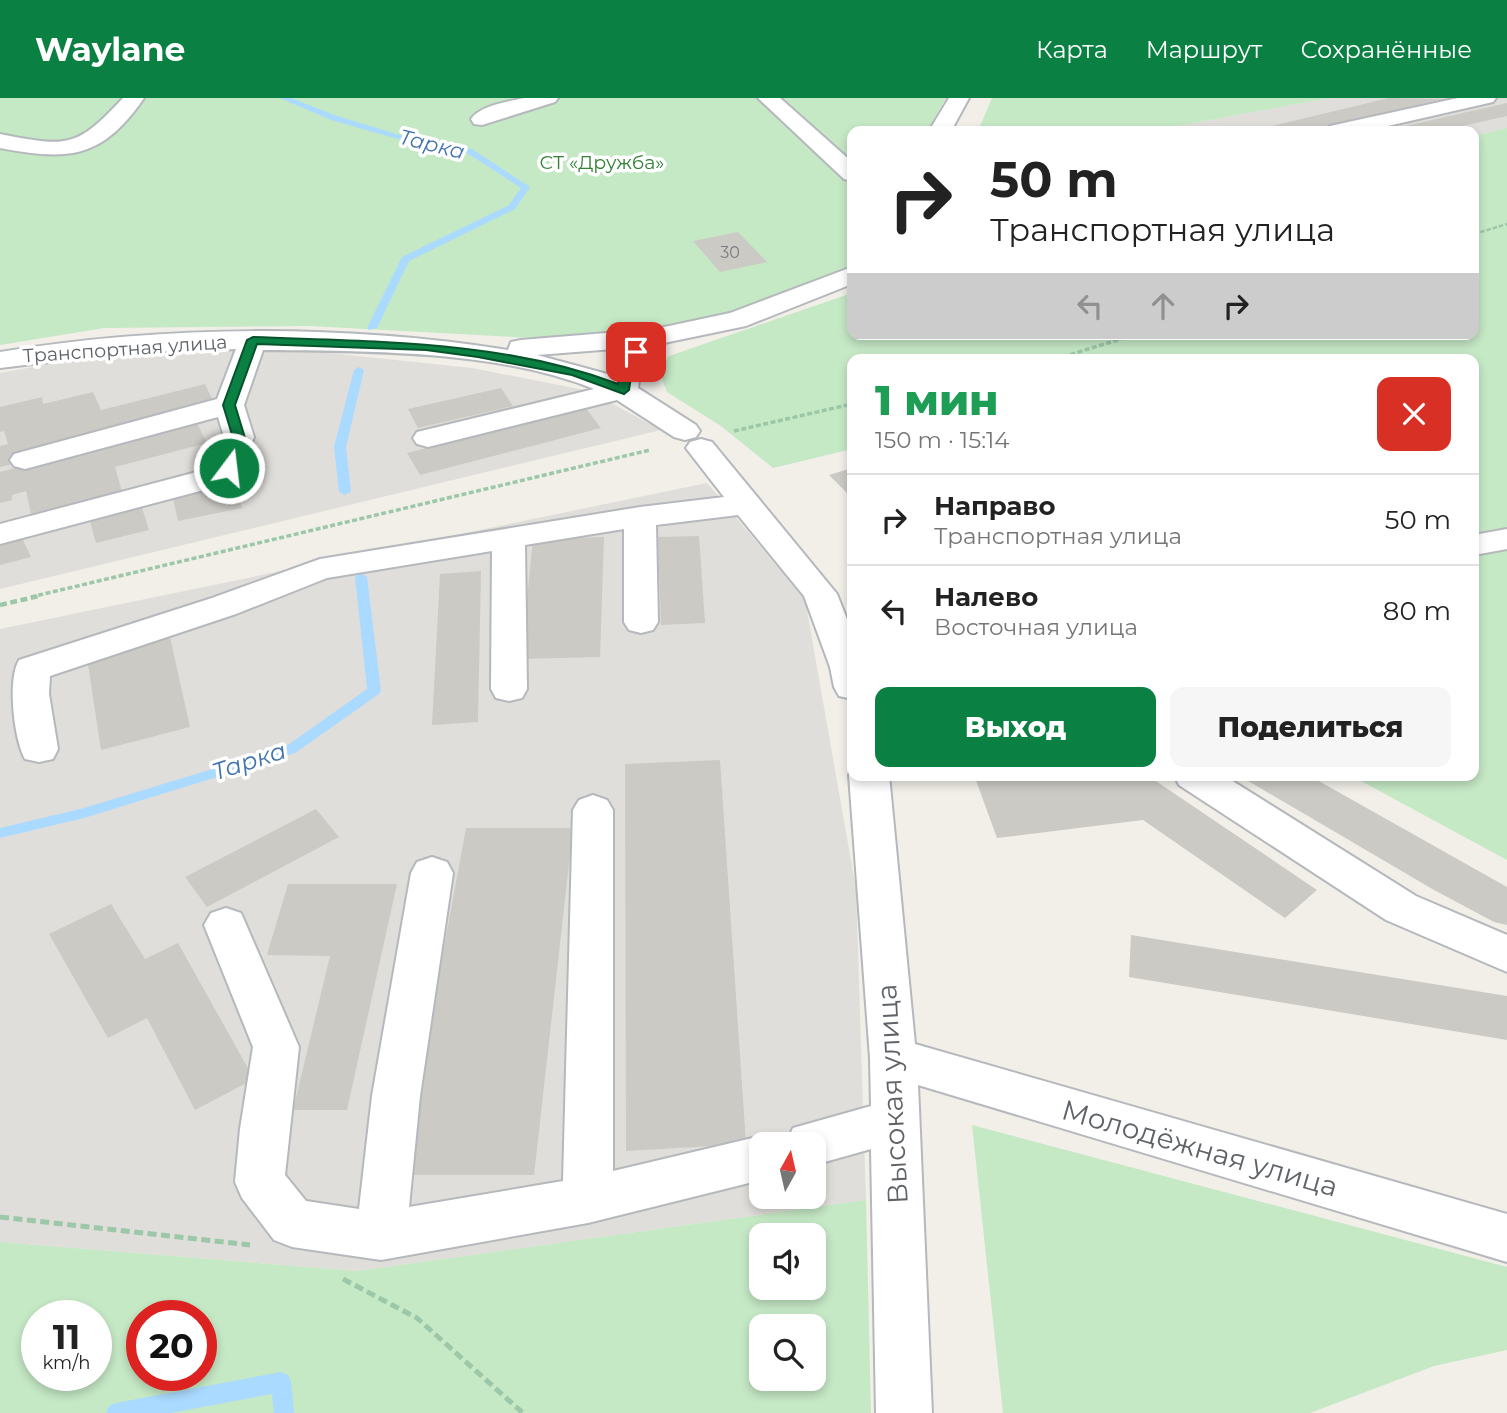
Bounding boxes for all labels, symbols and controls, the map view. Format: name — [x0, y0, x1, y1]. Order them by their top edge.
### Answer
text: Waylane — [35, 29, 185, 69]
text: Карта — [1036, 35, 1108, 64]
text: Маршрут — [1146, 35, 1262, 64]
text: Сохранённые — [1300, 35, 1472, 64]
water label: Тарка — [397, 124, 467, 164]
text: 50 m — [990, 150, 1118, 209]
park label: СТ «Дружба» — [540, 151, 664, 174]
icon: right — [875, 154, 966, 245]
text: Транспортная улица — [990, 210, 1335, 249]
house number: 30 — [720, 243, 740, 262]
icon: left — [1071, 287, 1109, 325]
icon: ahead — [1144, 287, 1182, 325]
icon: right — [1217, 287, 1255, 325]
pin — [606, 322, 666, 382]
street label: Транспортная улица — [22, 330, 228, 368]
icon: arrive — [617, 333, 655, 371]
text: 1 мин — [875, 374, 999, 426]
button: close — [1377, 377, 1451, 451]
text: 150 m · 15:14 — [875, 426, 1010, 454]
position arrow — [192, 431, 266, 505]
text: Направо — [934, 490, 1055, 522]
icon: right — [875, 501, 913, 539]
text: 50 m — [1385, 504, 1451, 536]
text: Транспортная улица — [934, 522, 1182, 550]
text: Налево — [934, 581, 1038, 613]
icon: left — [875, 592, 913, 630]
text: 80 m — [1383, 595, 1451, 627]
text: Восточная улица — [934, 613, 1138, 641]
button: Выход — [875, 687, 1156, 767]
button: Поделиться — [1170, 687, 1451, 767]
water label: Тарка — [208, 735, 290, 787]
street label: Высокая улица — [869, 983, 915, 1205]
street label: Молодёжная улица — [1058, 1092, 1342, 1204]
north arrow — [749, 1132, 826, 1209]
map controls — [749, 1132, 826, 1391]
button: sound — [749, 1223, 826, 1300]
speed limit sign: 20 — [126, 1300, 217, 1391]
button: search — [749, 1314, 826, 1391]
text: 11 — [53, 1315, 80, 1358]
text: km/h — [42, 1352, 91, 1374]

